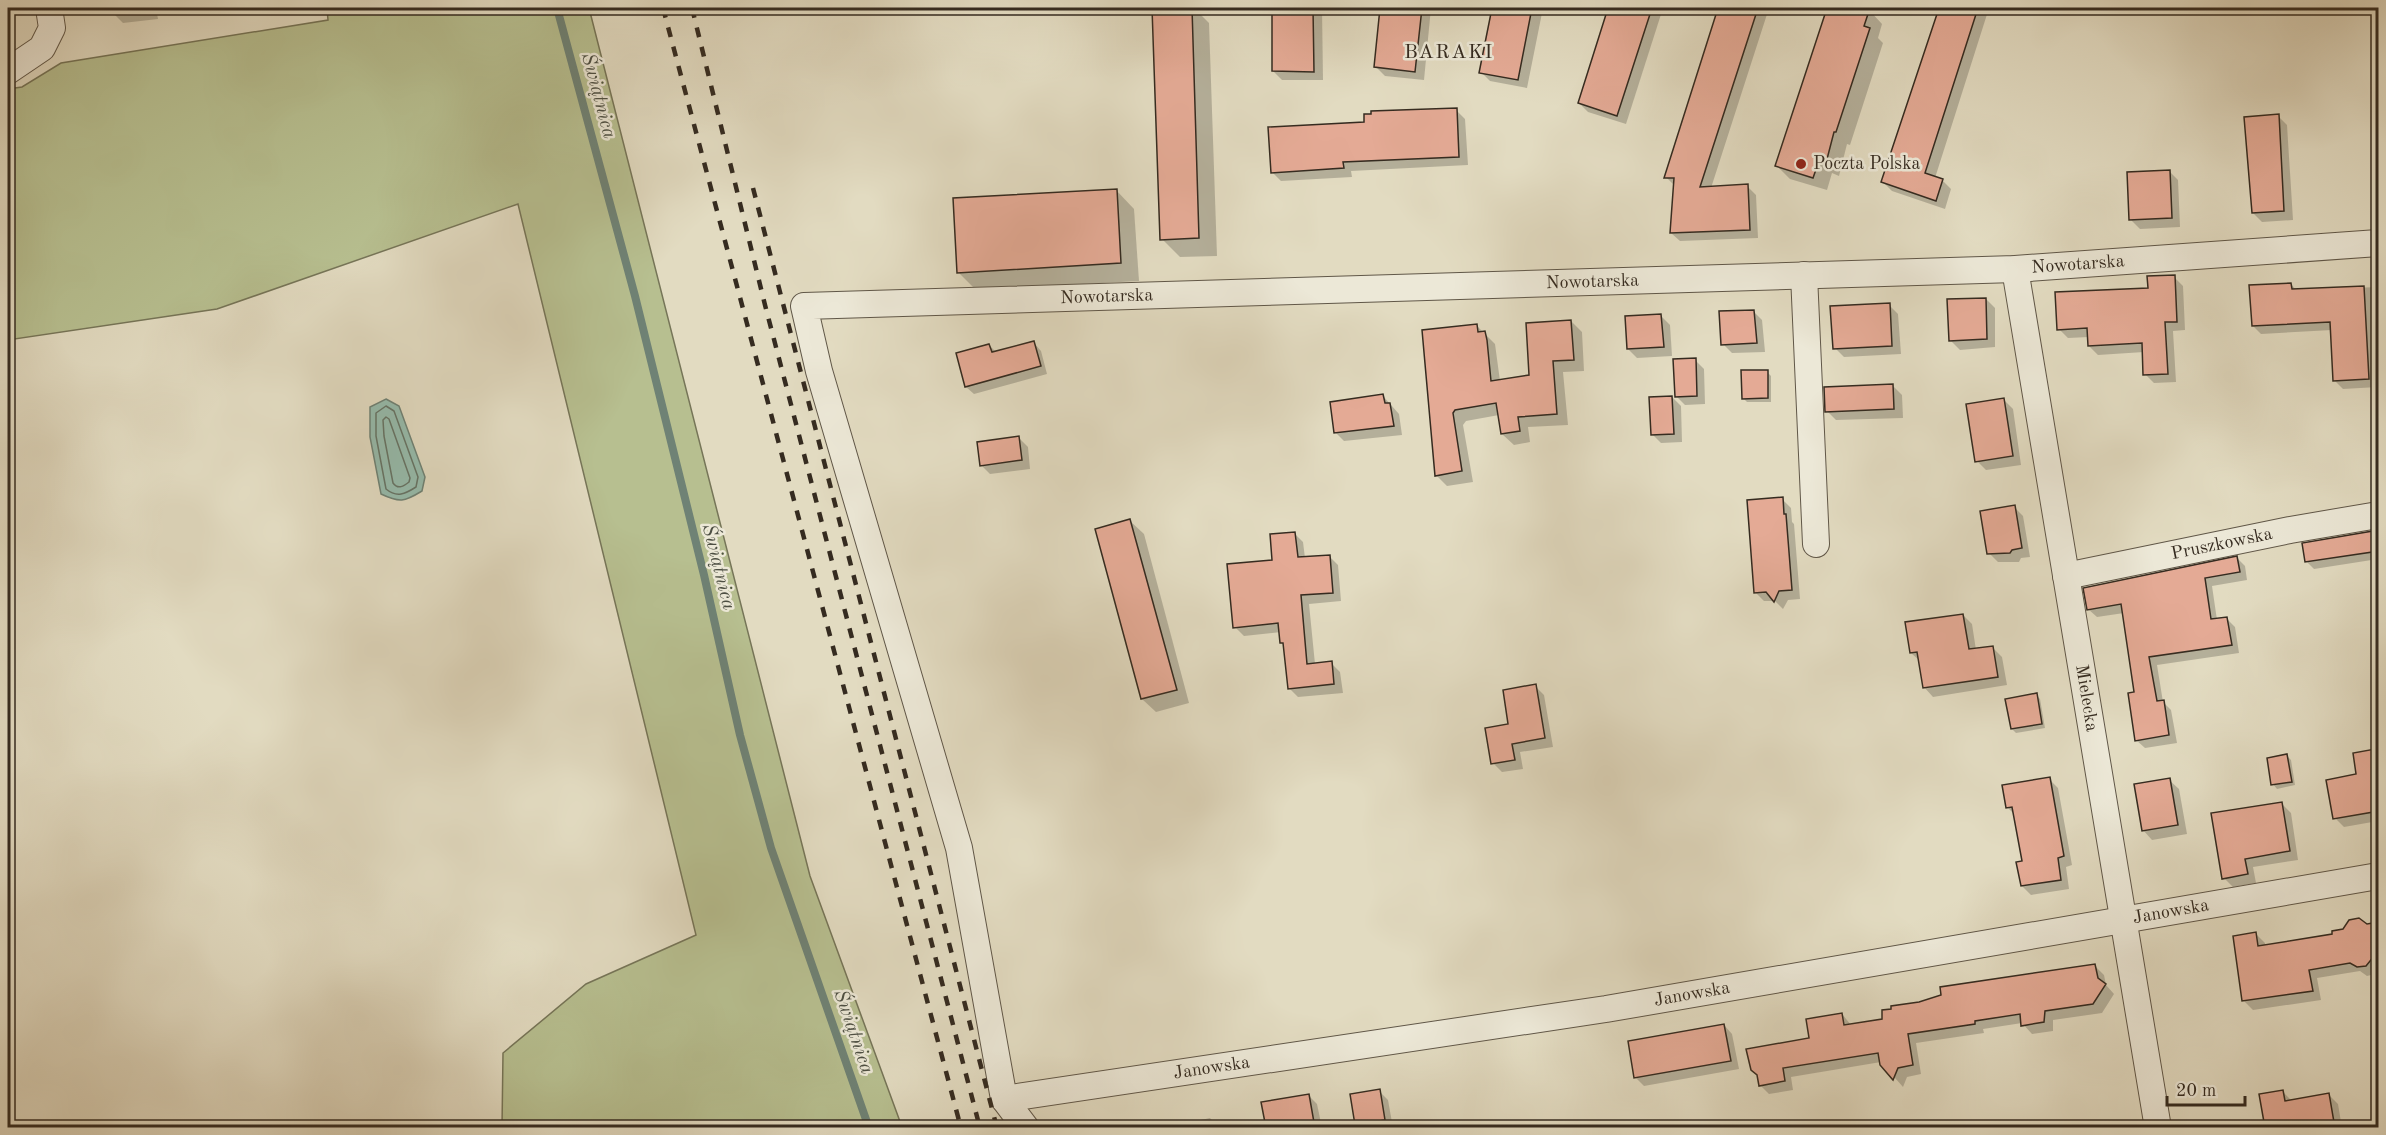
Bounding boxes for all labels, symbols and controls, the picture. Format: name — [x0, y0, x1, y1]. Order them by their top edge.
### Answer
district label: BARAKI — [1404, 43, 1494, 63]
water label: Świątnica — [577, 50, 623, 141]
place label: Poczta Polska — [1813, 155, 1920, 173]
marker: Poczta Polska — [1794, 157, 1808, 171]
street label: Nowotarska — [2031, 252, 2125, 277]
street label: Nowotarska — [1546, 271, 1639, 292]
street label: Nowotarska — [1060, 286, 1154, 307]
water label: Świątnica — [698, 521, 742, 612]
street label: Pruszkowska — [2169, 525, 2274, 563]
street label: Mielecka — [2072, 663, 2101, 733]
street label: Janowska — [2131, 896, 2211, 927]
street label: Janowska — [1653, 979, 1732, 1010]
water label: Świątnica — [829, 986, 881, 1077]
street label: Janowska — [1172, 1053, 1251, 1083]
scale bar — [2167, 1069, 2245, 1107]
text: 20 m — [2176, 1082, 2216, 1100]

